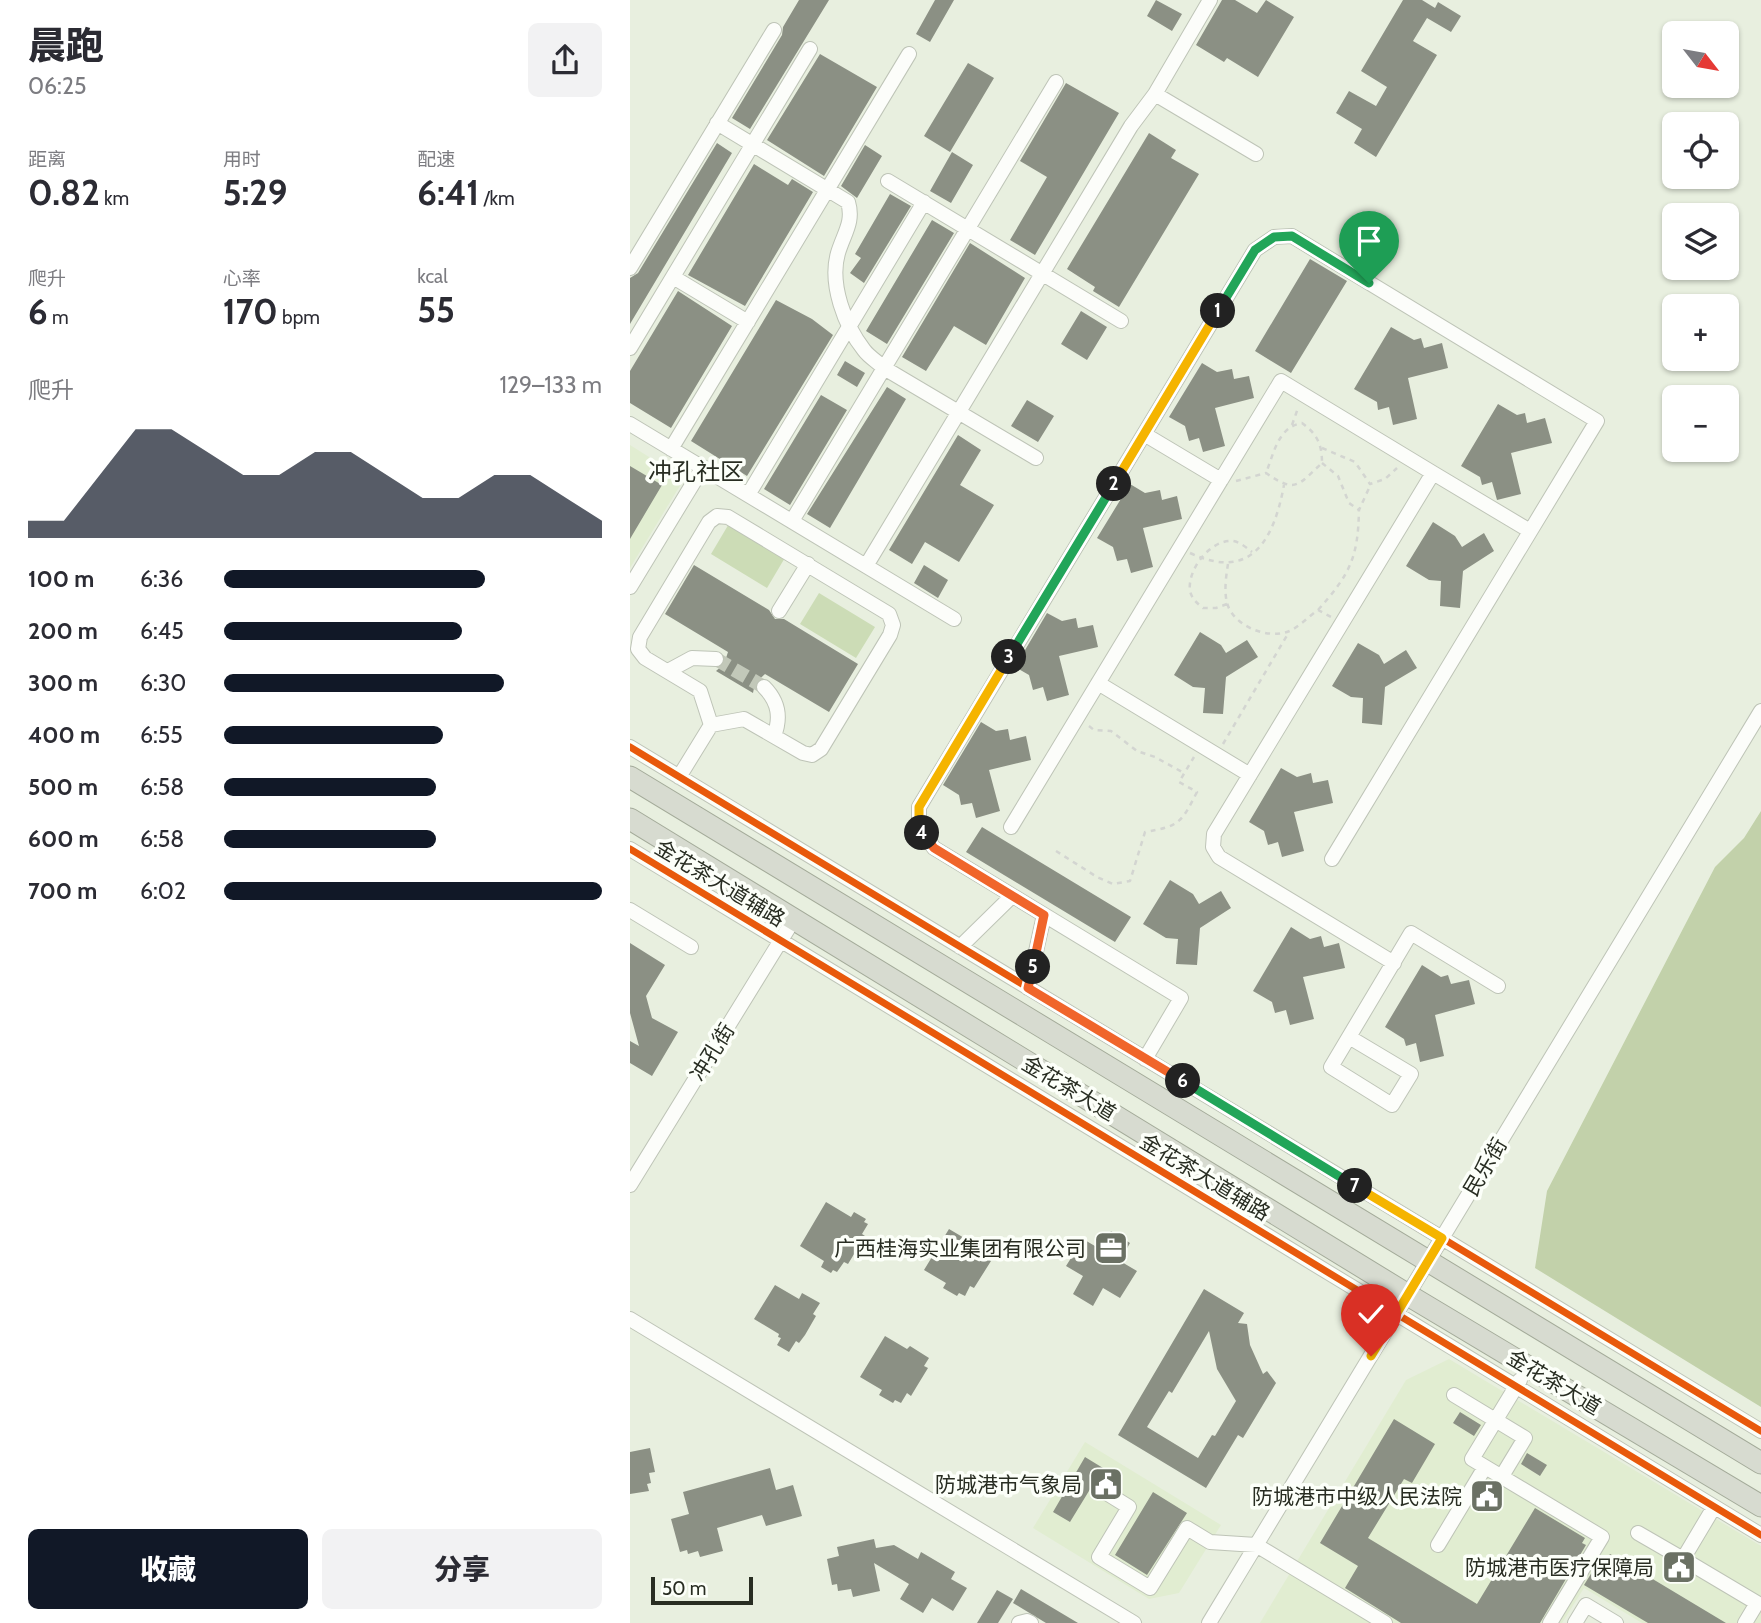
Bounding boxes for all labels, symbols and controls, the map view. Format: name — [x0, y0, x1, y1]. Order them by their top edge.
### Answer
north arrow — [1662, 21, 1740, 98]
map controls — [1662, 21, 1739, 462]
text: 晨跑 — [28, 22, 104, 69]
button: share — [528, 23, 602, 97]
text: 06:25 — [28, 72, 86, 100]
button: locate — [1662, 112, 1739, 189]
text: 距离 — [28, 148, 66, 171]
text: 用时 — [223, 148, 261, 171]
text: 配速 — [417, 148, 455, 171]
text: 0.82 — [28, 171, 100, 214]
text: 5:29 — [223, 171, 287, 214]
text: 6:41 — [417, 171, 479, 214]
text: km — [100, 187, 129, 210]
text: /km — [479, 187, 515, 210]
button: layers — [1662, 203, 1739, 280]
pin — [1339, 211, 1399, 283]
icon: arrive — [1350, 222, 1388, 260]
text: kcal — [417, 265, 448, 288]
text: 爬升 — [28, 267, 66, 290]
text: 心率 — [223, 267, 261, 290]
text: 55 — [417, 288, 455, 331]
text: 6 — [28, 290, 48, 333]
text: 170 — [223, 290, 278, 333]
pin: 1 — [1200, 294, 1236, 328]
button: + — [1662, 294, 1739, 371]
text: 1 — [1214, 299, 1221, 322]
text: m — [48, 306, 69, 329]
text: bpm — [278, 306, 320, 329]
text: 129–133 m — [499, 371, 602, 399]
text: 爬升 — [28, 376, 74, 404]
button: − — [1662, 385, 1739, 462]
district label: 冲孔社区 — [648, 457, 744, 486]
pin: 2 — [1096, 466, 1132, 502]
text: 2 — [1108, 472, 1119, 495]
text: 100 m — [28, 565, 94, 593]
text: 6:36 — [140, 565, 183, 593]
text: 200 m — [28, 617, 98, 645]
text: 6:45 — [140, 617, 184, 645]
pin: 3 — [992, 640, 1026, 674]
text: 3 — [1003, 645, 1014, 668]
text: 300 m — [28, 669, 98, 697]
text: 6:30 — [140, 669, 186, 697]
text: 400 m — [28, 721, 100, 749]
text: 6:55 — [140, 721, 183, 749]
text: 500 m — [28, 773, 98, 801]
text: 6:58 — [140, 773, 184, 801]
pin: 4 — [904, 816, 940, 850]
text: 4 — [916, 821, 927, 844]
text: 600 m — [28, 825, 99, 853]
text: 6:58 — [140, 825, 184, 853]
street label: 金花茶大道辅路 — [651, 834, 789, 932]
text: 700 m — [28, 877, 97, 905]
text: 6:02 — [140, 877, 186, 905]
pin: 5 — [1016, 950, 1050, 984]
text: 5 — [1027, 955, 1038, 978]
street label: 冲孔街 — [685, 1019, 739, 1085]
street label: 金花茶大道 — [1018, 1050, 1120, 1126]
pin: 6 — [1166, 1064, 1200, 1098]
text: 6 — [1177, 1069, 1188, 1092]
street label: 金花茶大道辅路 — [1136, 1128, 1274, 1226]
street label: 民乐街 — [1458, 1134, 1512, 1200]
pin: 7 — [1338, 1168, 1372, 1204]
text: 7 — [1350, 1174, 1359, 1197]
office icon: 广西桂海实业集团有限公司 — [1092, 1229, 1130, 1267]
place label: 广西桂海实业集团有限公司 — [834, 1236, 1086, 1261]
pin — [1341, 1284, 1401, 1356]
icon: check — [1352, 1295, 1390, 1333]
street label: 金花茶大道 — [1503, 1344, 1605, 1420]
public building icon: 防城港市气象局 — [1087, 1465, 1125, 1503]
place label: 防城港市气象局 — [935, 1472, 1082, 1497]
public building icon: 防城港市中级人民法院 — [1468, 1477, 1506, 1515]
place label: 防城港市中级人民法院 — [1252, 1484, 1462, 1509]
button: 收藏 — [28, 1529, 308, 1609]
button: 分享 — [322, 1529, 602, 1609]
public building icon: 防城港市医疗保障局 — [1660, 1548, 1698, 1586]
place label: 防城港市医疗保障局 — [1465, 1555, 1654, 1580]
scale bar — [651, 1574, 752, 1606]
text: 50 m — [662, 1577, 706, 1600]

